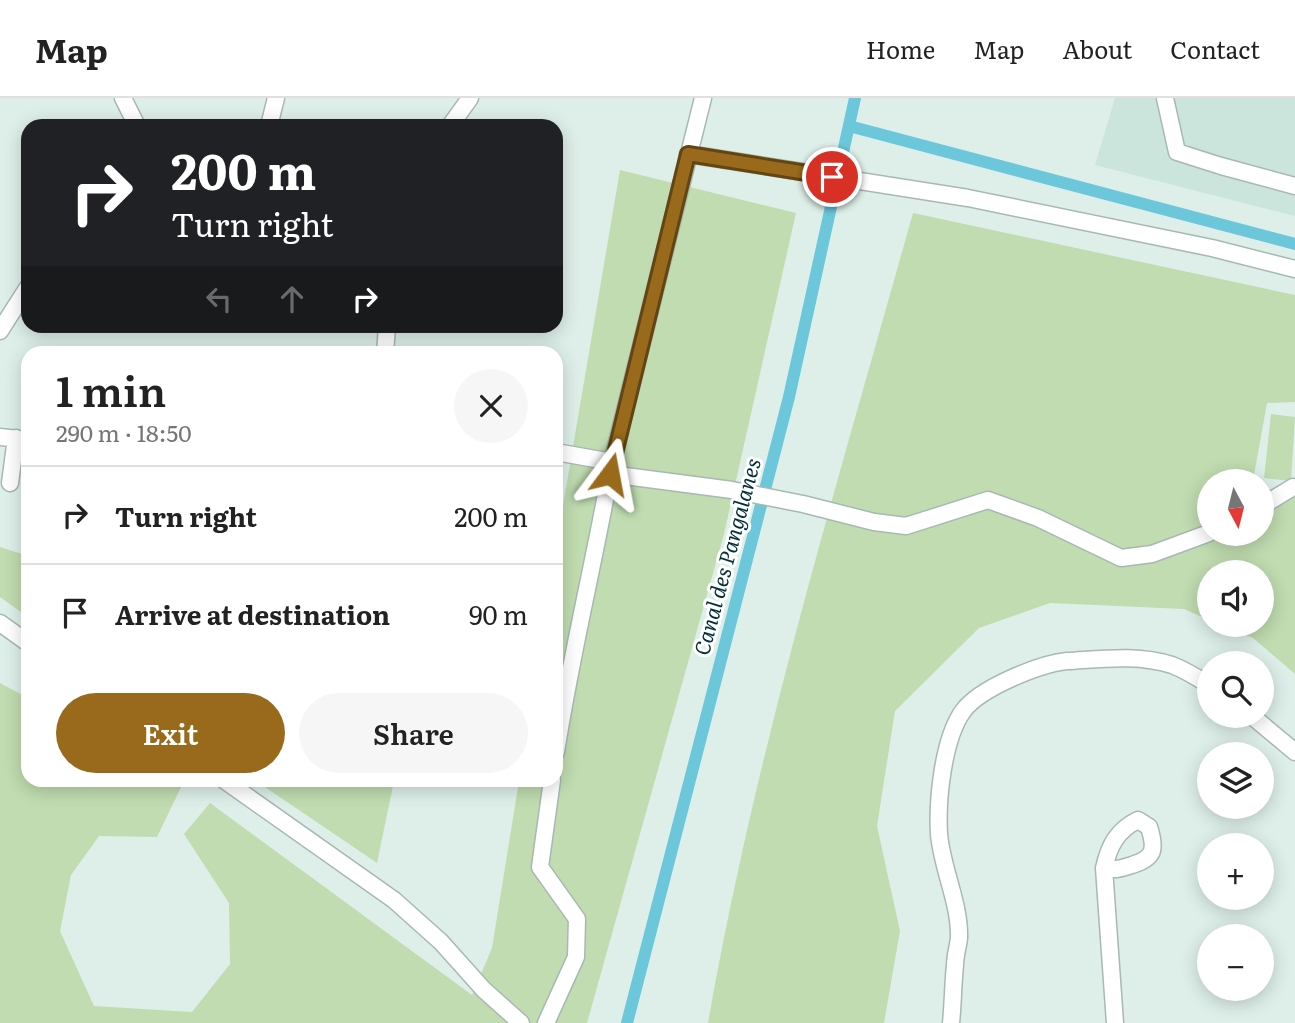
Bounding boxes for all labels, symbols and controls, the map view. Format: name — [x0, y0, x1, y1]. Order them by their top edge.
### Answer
text: Map — [35, 24, 108, 73]
text: Home — [866, 31, 935, 66]
text: Map — [973, 31, 1024, 66]
text: About — [1062, 31, 1132, 66]
text: Contact — [1170, 31, 1260, 66]
text: 200 m — [171, 132, 316, 205]
icon: right — [56, 147, 147, 238]
pin — [802, 147, 862, 207]
icon: arrive — [813, 158, 851, 196]
text: Turn right — [171, 199, 333, 247]
icon: left — [200, 280, 238, 318]
icon: ahead — [273, 280, 311, 318]
icon: right — [346, 280, 384, 318]
text: 1 min — [56, 358, 166, 420]
button: close — [454, 369, 528, 443]
text: 290 m · 18:50 — [56, 415, 191, 449]
position arrow — [573, 437, 647, 511]
water label: Canal des Pangalanes — [684, 454, 767, 658]
north arrow — [1197, 469, 1274, 546]
map controls — [1197, 469, 1274, 1001]
icon: right — [56, 496, 94, 534]
text: Turn right — [115, 496, 257, 535]
text: 200 m — [454, 496, 528, 535]
button: sound — [1197, 560, 1274, 637]
icon: arrive — [56, 594, 94, 632]
text: Arrive at destination — [115, 594, 390, 633]
text: 90 m — [469, 594, 528, 633]
button: search — [1197, 651, 1274, 728]
button: Exit — [56, 693, 285, 773]
button: Share — [299, 693, 528, 773]
button: layers — [1197, 742, 1274, 819]
button: + — [1197, 833, 1274, 910]
button: − — [1197, 924, 1274, 1001]

